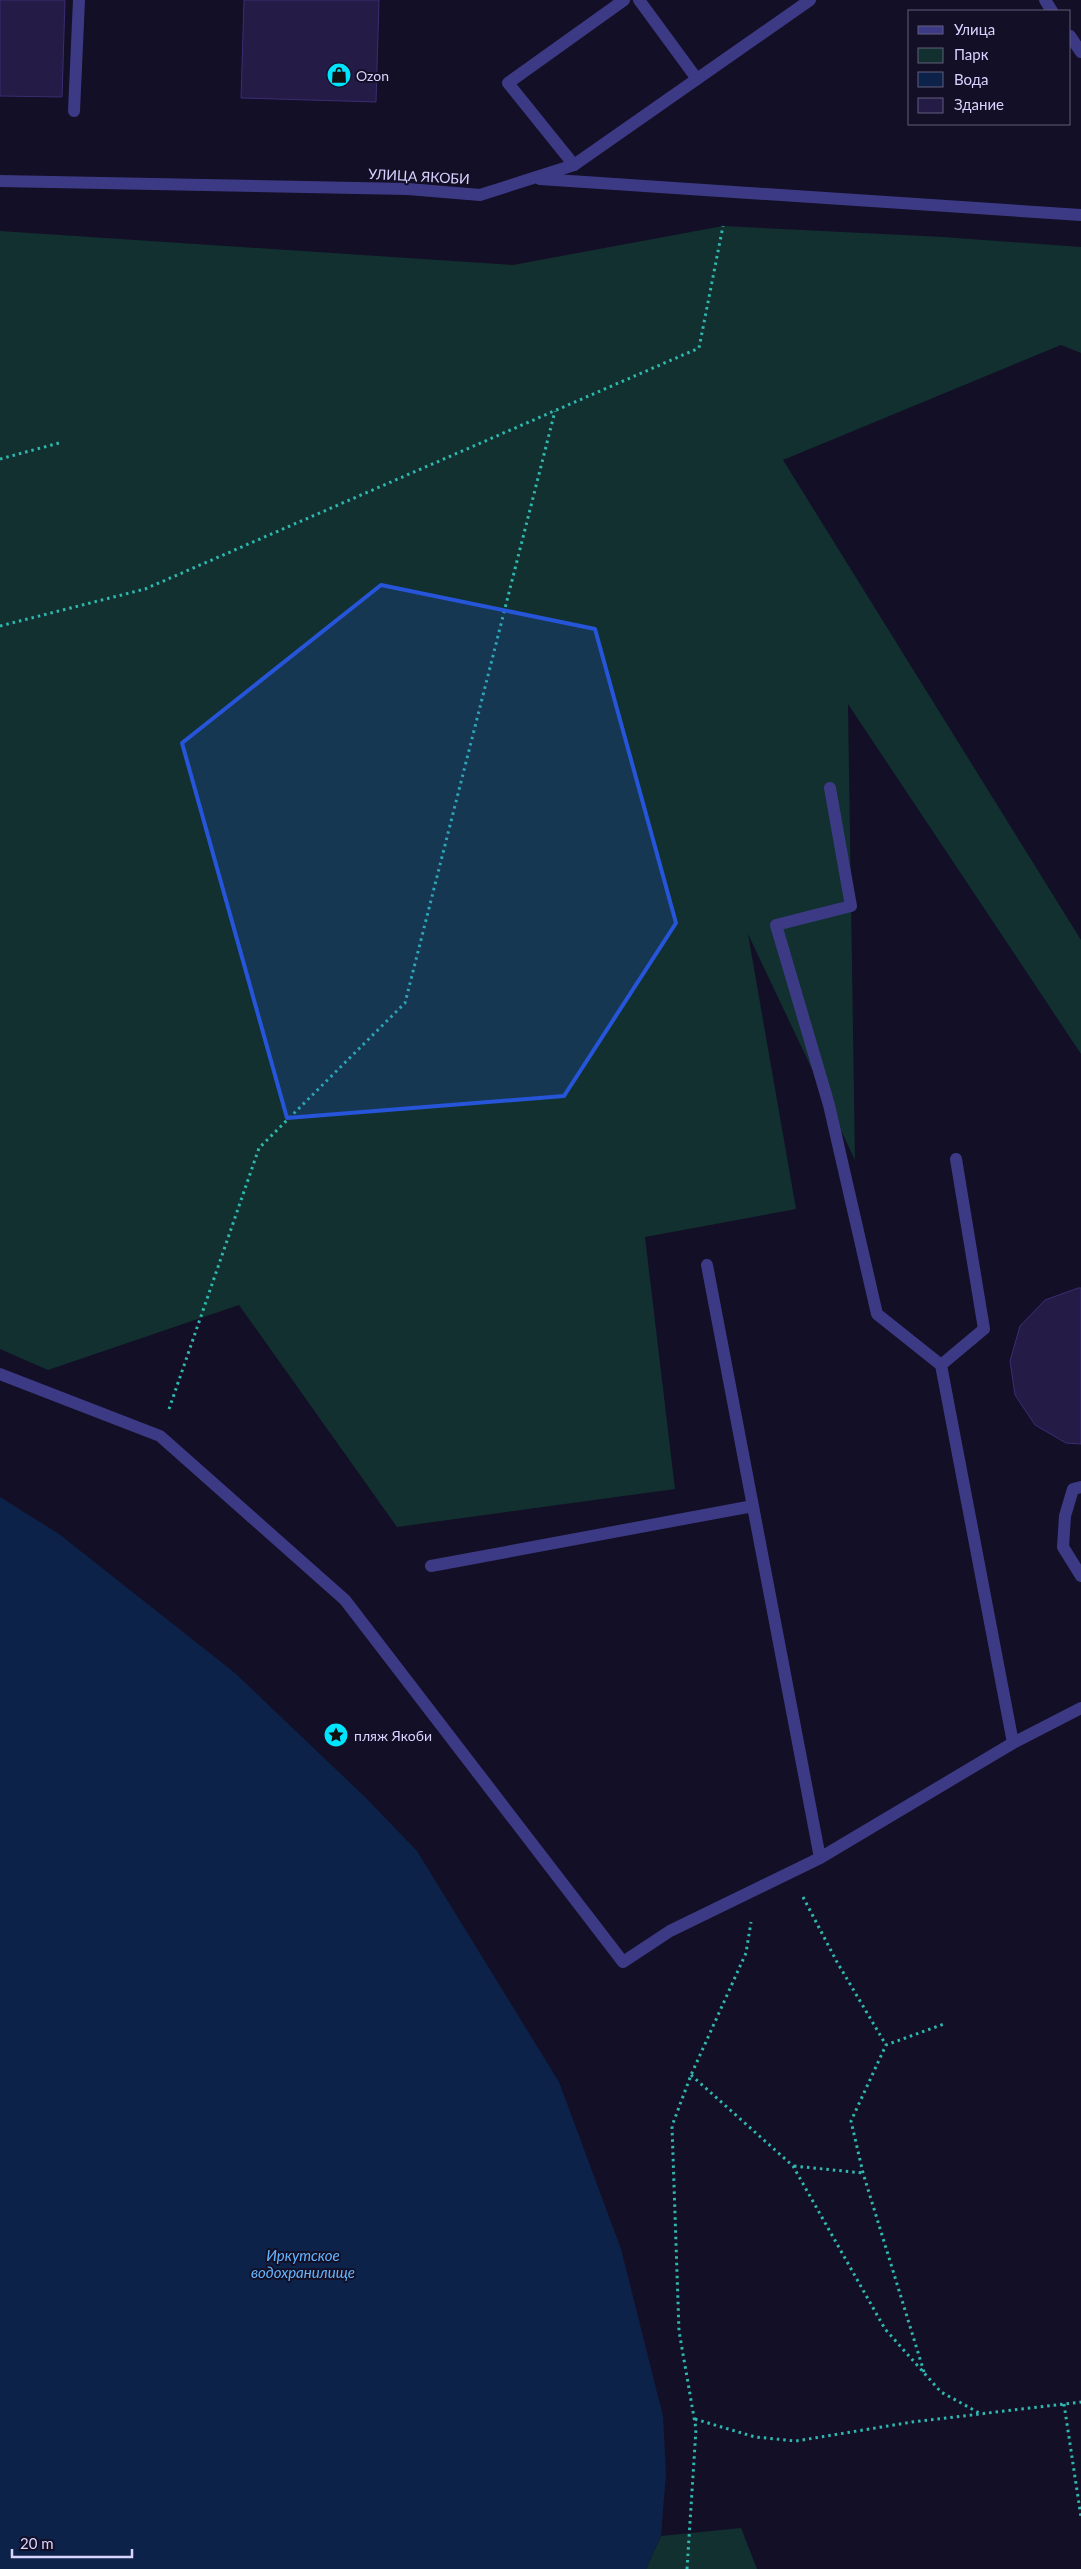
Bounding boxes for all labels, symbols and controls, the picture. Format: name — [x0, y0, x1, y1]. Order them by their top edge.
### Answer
legend — [908, 10, 1071, 125]
text: Улица — [954, 20, 995, 38]
text: Парк — [954, 45, 989, 63]
shop icon: Ozon — [326, 62, 352, 88]
place label: Ozon — [356, 67, 389, 84]
text: Вода — [954, 70, 989, 88]
text: Здание — [954, 95, 1004, 113]
street label: УЛИЦА ЯКОБИ — [368, 165, 470, 187]
place icon: пляж Якоби — [323, 1722, 349, 1748]
place label: пляж Якоби — [354, 1727, 432, 1744]
water label: Иркутское водохранилище — [251, 2246, 355, 2281]
scale bar — [12, 2526, 132, 2558]
text: 20 m — [20, 2534, 54, 2552]

